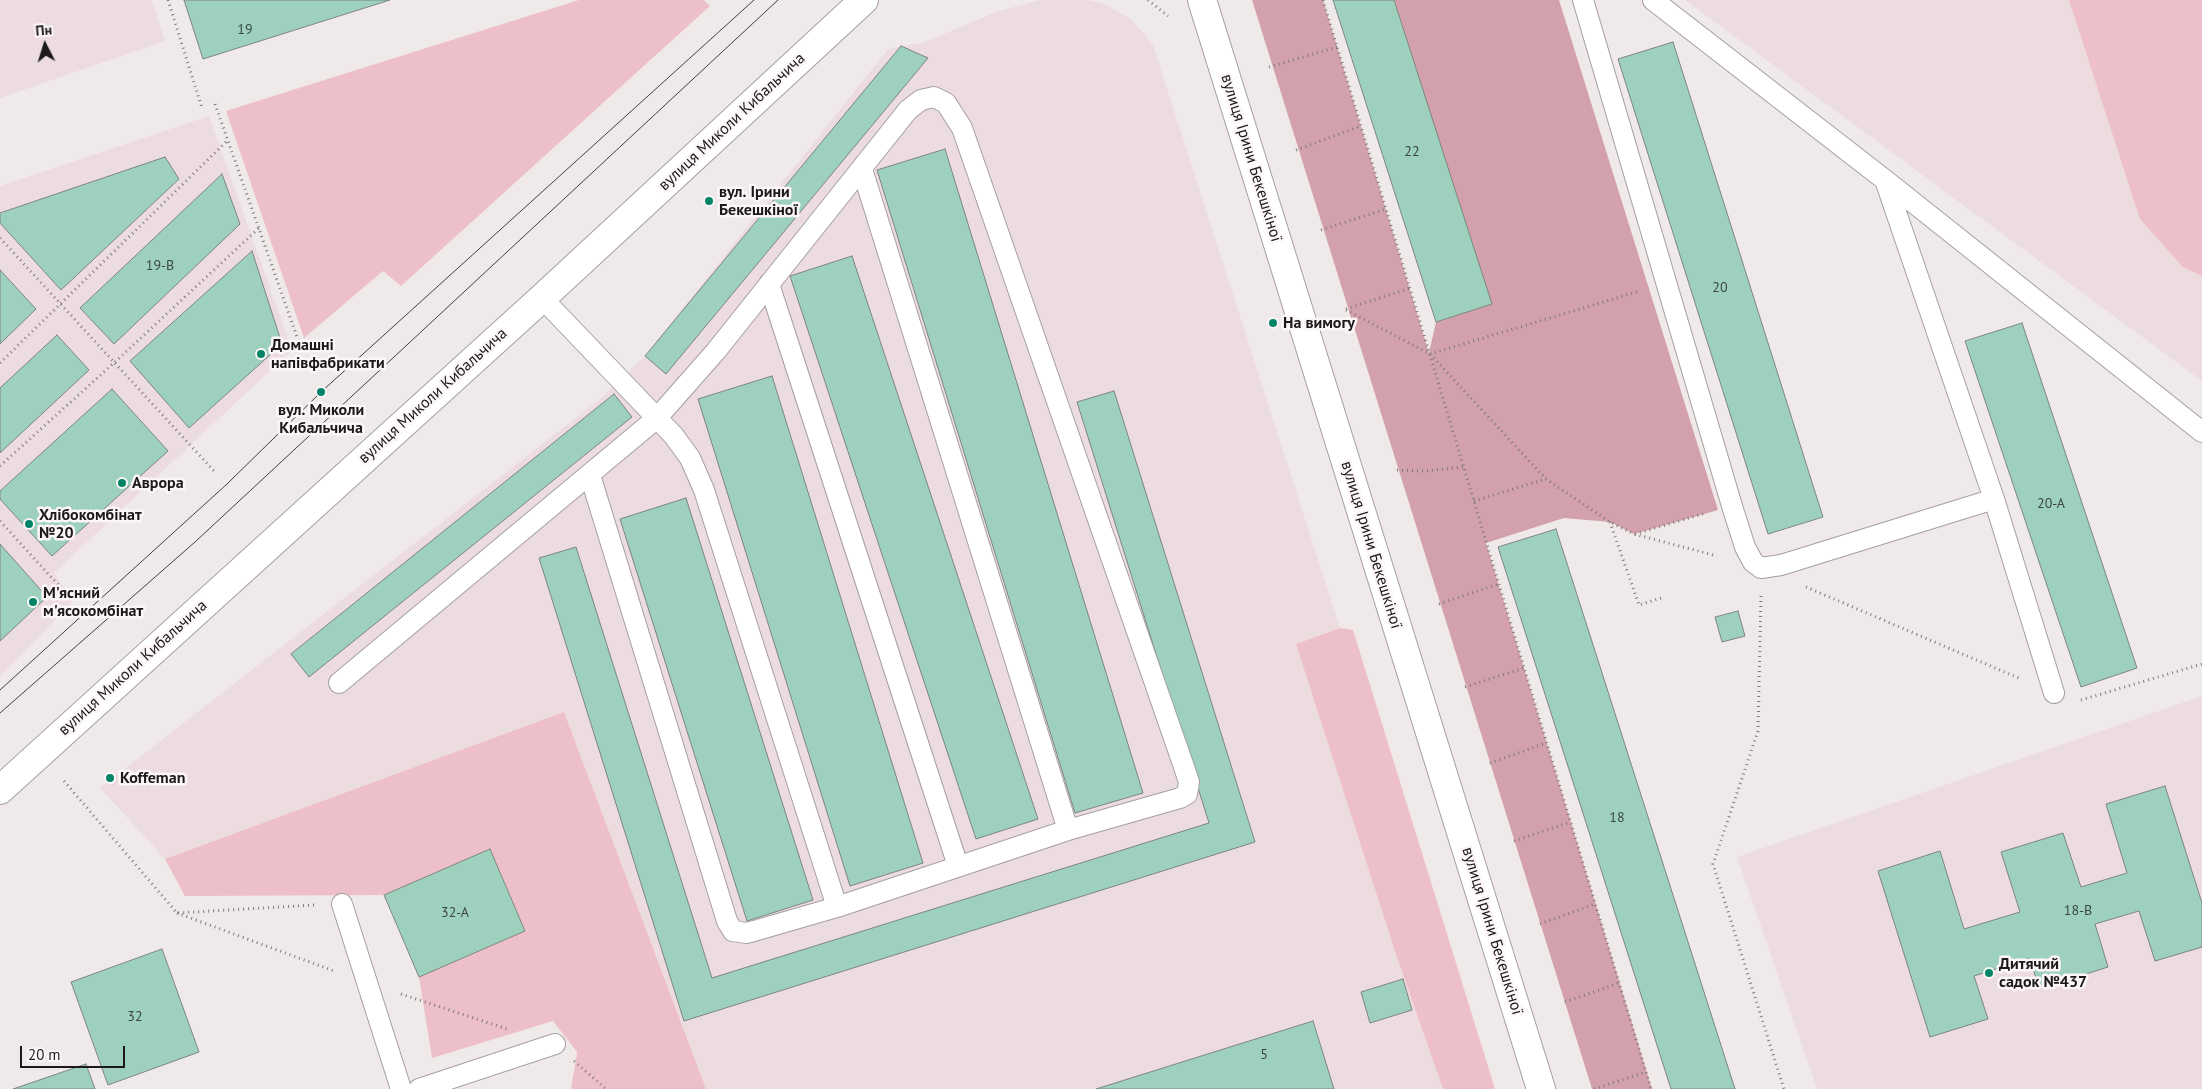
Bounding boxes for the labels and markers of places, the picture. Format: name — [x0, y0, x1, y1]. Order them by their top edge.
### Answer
place label: вул. Ірини Бекешкіної — [719, 182, 798, 220]
marker: вул. Ірини Бекешкіної — [703, 195, 715, 207]
place label: На вимогу — [1283, 313, 1355, 333]
marker: На вимогу — [1267, 317, 1279, 329]
place label: Домашні напівфабрикати — [271, 335, 385, 373]
marker: Домашні напівфабрикати — [255, 348, 267, 360]
marker: вул. Миколи Кибальчича — [315, 386, 327, 398]
place label: вул. Миколи Кибальчича — [278, 400, 364, 438]
place label: Аврора — [132, 473, 184, 493]
marker: Аврора — [116, 477, 128, 489]
place label: Хлібокомбінат №20 — [39, 505, 142, 543]
marker: Хлібокомбінат №20 — [23, 518, 35, 530]
place label: М'ясний м'ясокомбінат — [43, 583, 143, 621]
marker: М'ясний м'ясокомбінат — [27, 596, 39, 608]
place label: Koffeman — [120, 768, 185, 788]
marker: Koffeman — [104, 772, 116, 784]
place label: Дитячий садок №437 — [1999, 954, 2087, 992]
marker: Дитячий садок №437 — [1983, 967, 1995, 979]

